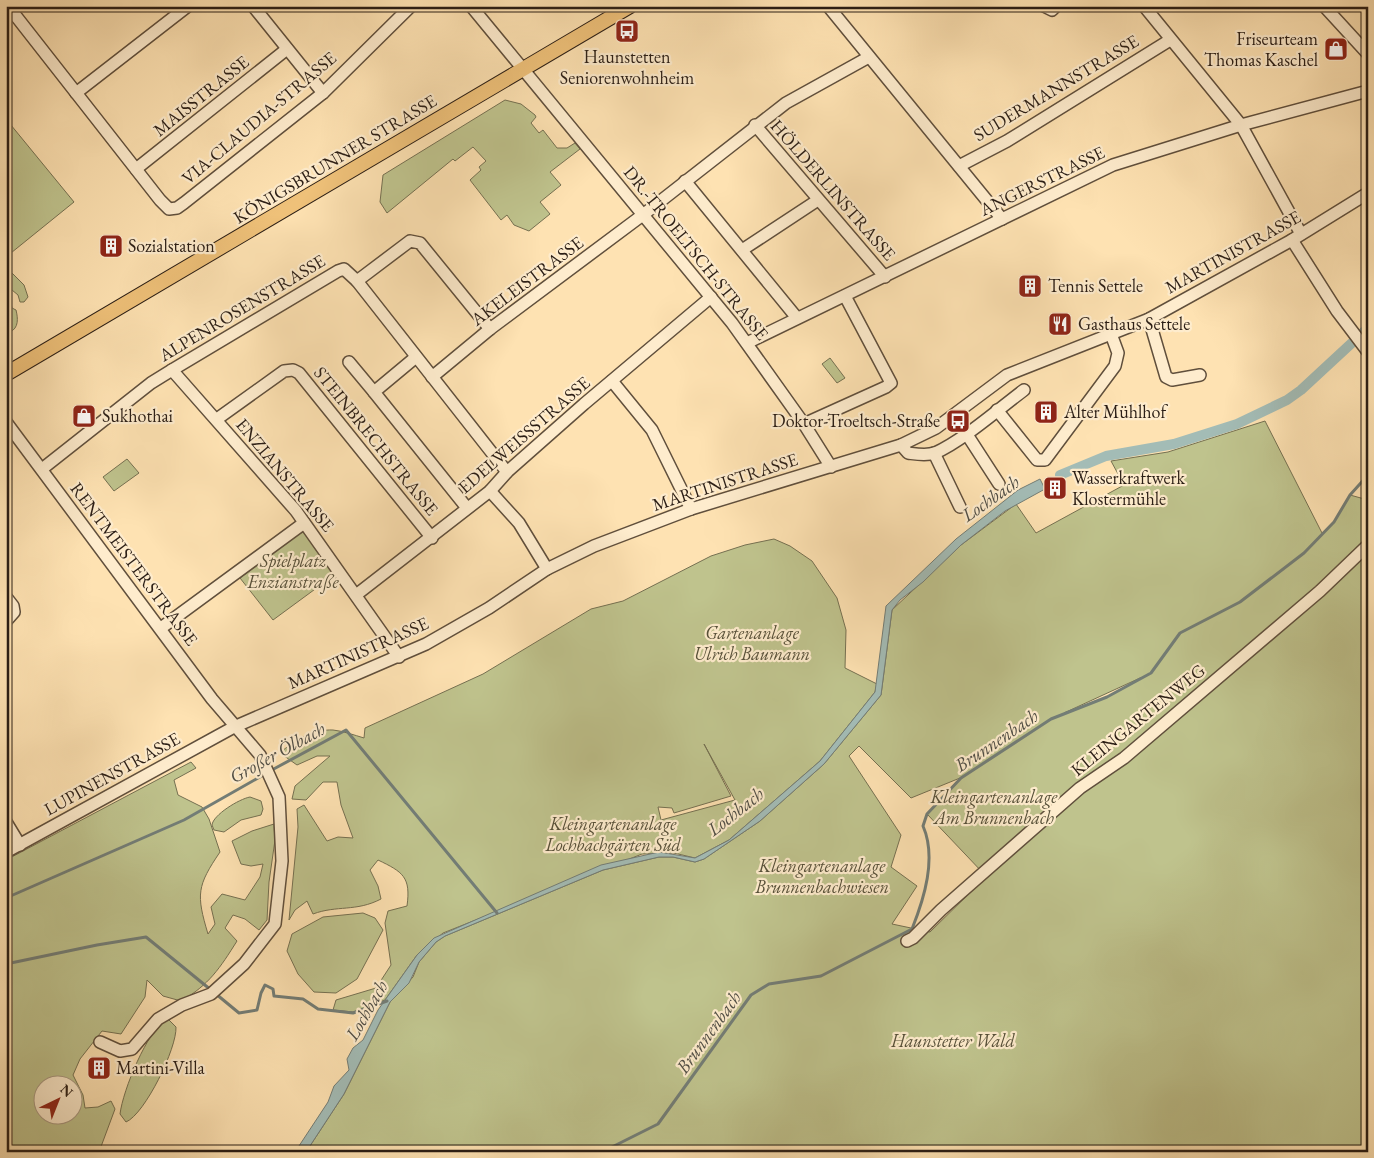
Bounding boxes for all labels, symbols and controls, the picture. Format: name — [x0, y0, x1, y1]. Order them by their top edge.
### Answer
bus stop icon: Haunstetten Seniorenwohnheim — [614, 18, 640, 44]
place label: Friseurteam Thomas Kaschel — [1204, 27, 1318, 71]
street label: SUDERMANNSTRASSE — [969, 29, 1143, 146]
shop icon: Friseurteam Thomas Kaschel — [1323, 36, 1349, 62]
place label: Haunstetten Seniorenwohnheim — [560, 45, 694, 89]
street label: VIA-CLAUDIA-STRASSE — [177, 46, 341, 189]
street label: MAISSTRASSE — [148, 50, 253, 141]
street label: KÖNIGSBRUNNER STRASSE — [229, 89, 441, 228]
street label: HÖLDERLINSTRASSE — [766, 114, 901, 265]
street label: ANGERSTRASSE — [975, 140, 1108, 221]
street label: DR.-TROELTSCH-STRASSE — [619, 161, 774, 344]
street label: MARTINISTRASSE — [1161, 205, 1305, 298]
street label: AKELEISTRASSE — [465, 231, 588, 331]
building icon: Sozialstation — [98, 233, 124, 259]
place label: Sozialstation — [128, 234, 215, 257]
street label: ALPENROSENSTRASSE — [154, 249, 329, 367]
building icon: Tennis Settele — [1017, 273, 1043, 299]
place label: Tennis Settele — [1048, 274, 1143, 297]
restaurant icon: Gasthaus Settele — [1047, 311, 1073, 337]
place label: Gasthaus Settele — [1078, 312, 1190, 335]
street label: STEINBRECHSTRASSE — [309, 361, 444, 520]
street label: EDELWEISSSTRASSE — [453, 371, 594, 498]
building icon: Alter Mühlhof — [1033, 399, 1059, 425]
place label: Alter Mühlhof — [1063, 400, 1169, 423]
shop icon: Sukhothai — [71, 403, 97, 429]
place label: Sukhothai — [102, 404, 174, 427]
bus stop icon: Doktor-Troeltsch-Straße — [945, 408, 971, 434]
place label: Doktor-Troeltsch-Straße — [772, 409, 940, 432]
street label: ENZIANSTRASSE — [231, 413, 340, 536]
street label: MARTINISTRASSE — [649, 447, 800, 516]
place label: Wasserkraftwerk Klostermühle — [1072, 466, 1185, 510]
water label: Lochbach — [955, 469, 1024, 528]
building icon: Wasserkraftwerk Klostermühle — [1042, 475, 1068, 501]
street label: RENTMEISTERSTRASSE — [65, 477, 203, 650]
park label: Spielplatz Enzianstraße — [246, 549, 339, 594]
street label: MARTINISTRASSE — [284, 611, 432, 694]
park label: Gartenanlage Ulrich Baumann — [694, 621, 810, 665]
street label: KLEINGARTENWEG — [1066, 658, 1209, 781]
water label: Brunnenbach — [949, 703, 1043, 778]
water label: Großer Ölbach — [225, 716, 330, 789]
street label: LUPINENSTRASSE — [40, 727, 184, 820]
water label: Lochbach — [701, 781, 769, 842]
park label: Kleingartenanlage Am Brunnenbach — [930, 785, 1058, 829]
park label: Kleingartenanlage Lochbachgärten Süd — [544, 812, 681, 857]
park label: Kleingartenanlage Brunnenbachwiesen — [754, 854, 889, 898]
water label: Lochbach — [339, 976, 394, 1046]
water label: Brunnenbach — [670, 986, 747, 1079]
park label: Haunstetter Wald — [890, 1029, 1015, 1052]
building icon: Martini-Villa — [86, 1055, 112, 1081]
place label: Martini-Villa — [116, 1056, 205, 1079]
north arrow — [32, 1076, 82, 1126]
text: N — [57, 1080, 78, 1101]

